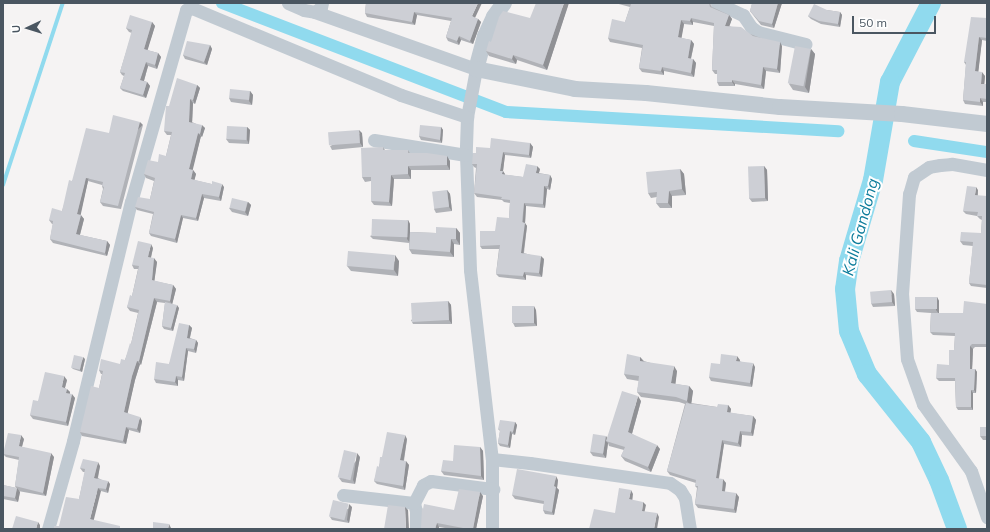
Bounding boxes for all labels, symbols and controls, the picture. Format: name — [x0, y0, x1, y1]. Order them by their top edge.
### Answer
north arrow — [8, 8, 48, 48]
scale bar — [854, 8, 938, 34]
text: 50 m — [859, 15, 887, 30]
text: U — [9, 24, 23, 33]
water label: Kali Gandong — [838, 176, 882, 278]

